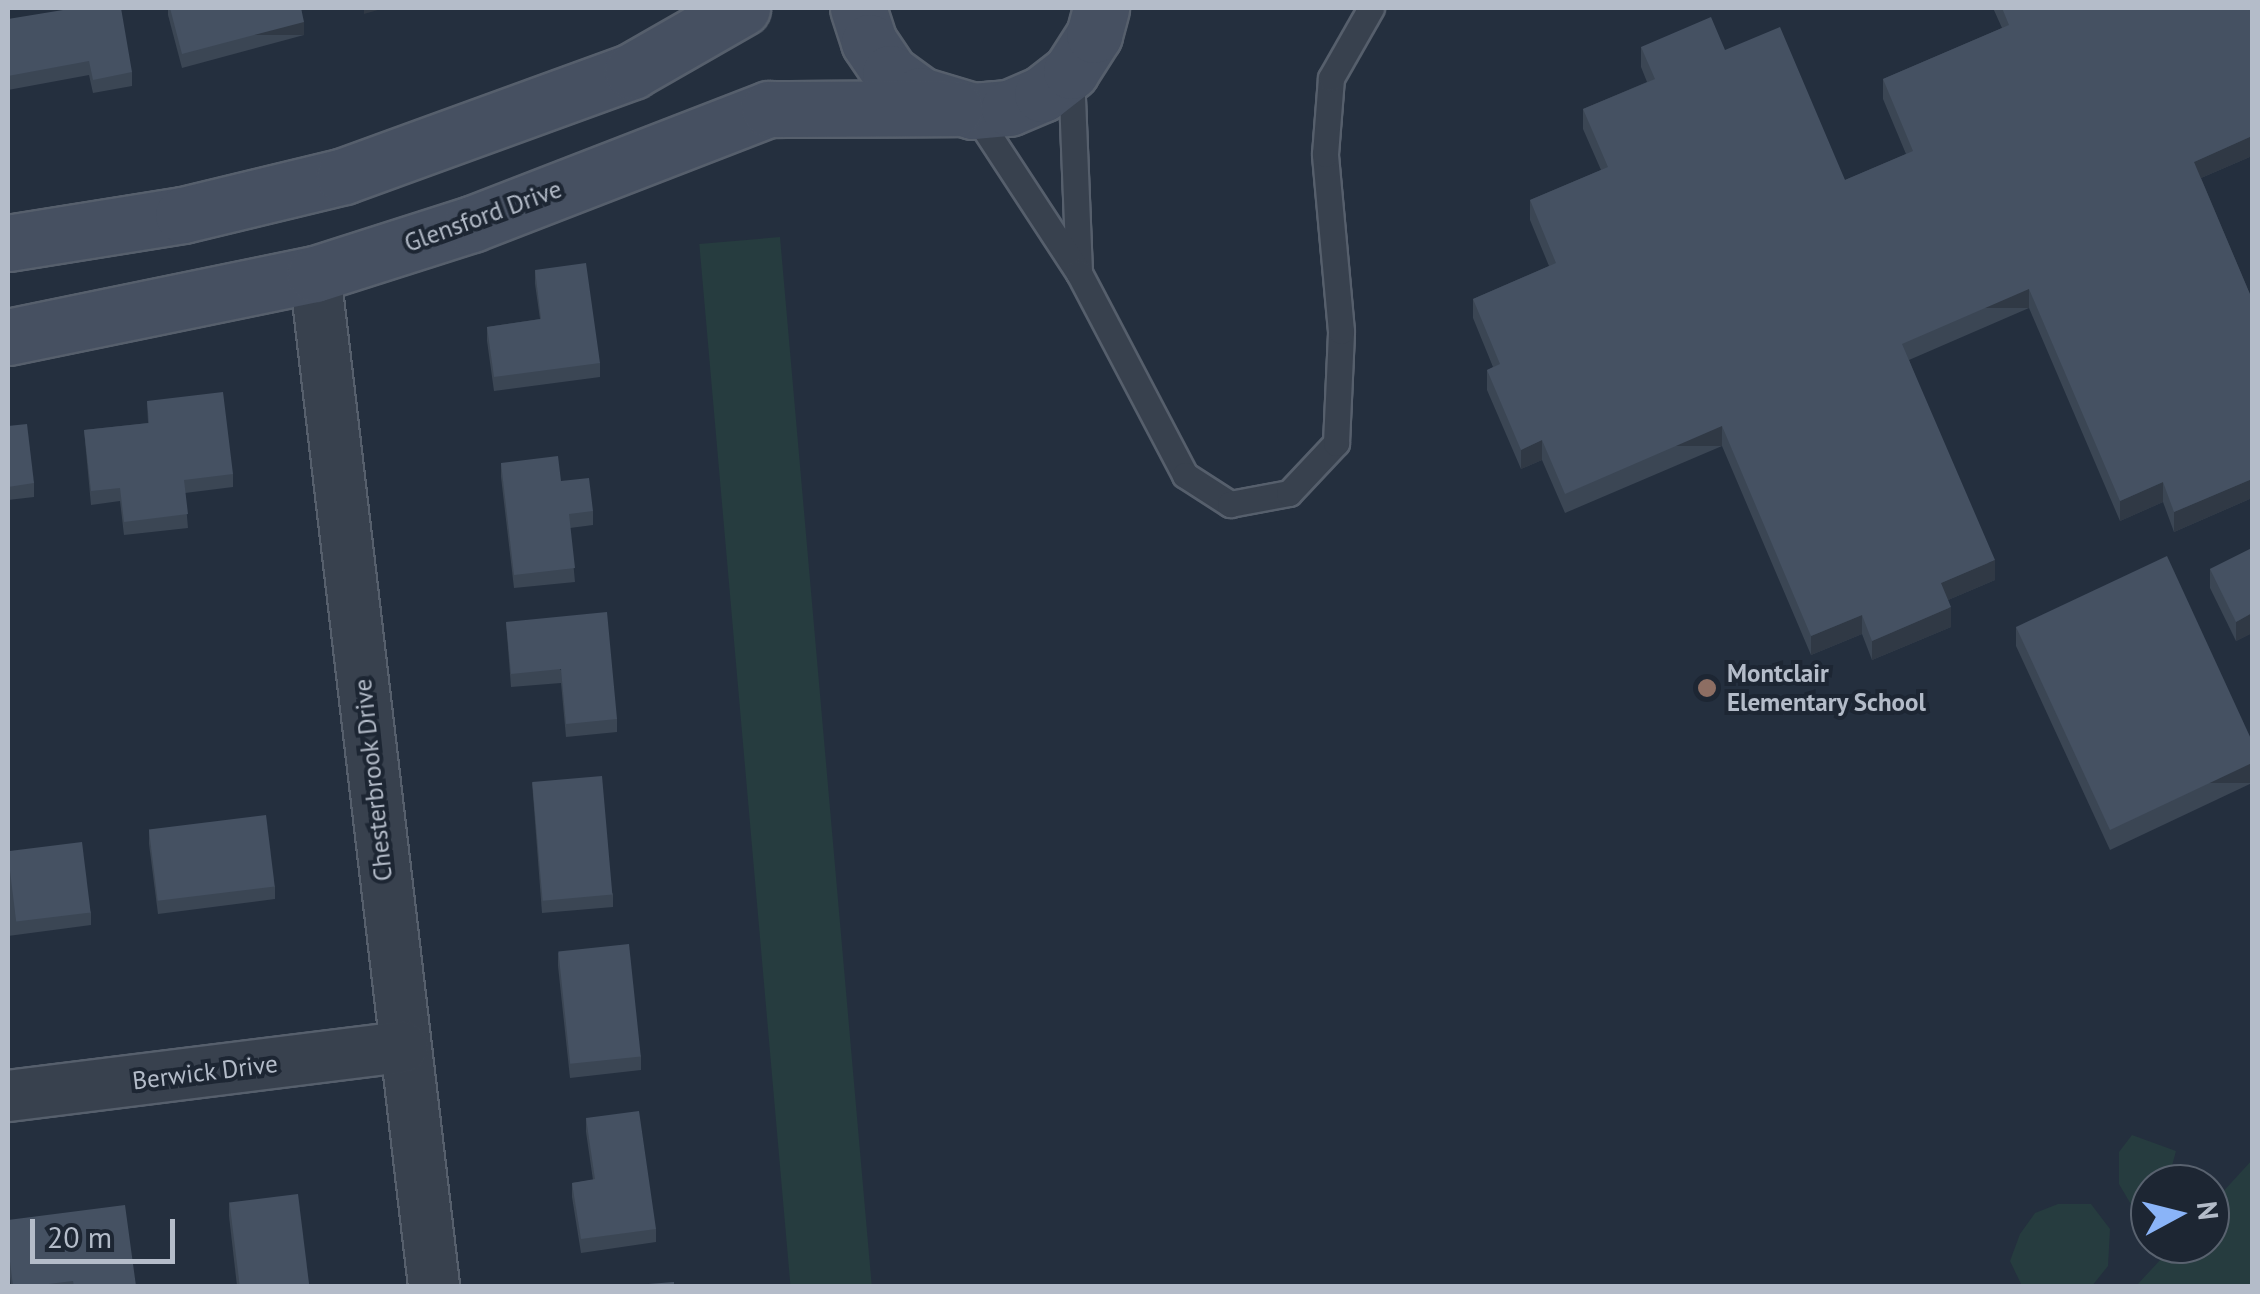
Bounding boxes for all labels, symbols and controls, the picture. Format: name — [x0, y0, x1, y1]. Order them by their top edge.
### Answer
street label: Glensford Drive — [400, 174, 566, 258]
place label: Montclair Elementary School — [1727, 659, 1927, 718]
street label: Chesterbrook Drive — [347, 677, 399, 883]
marker: Montclair Elementary School — [1696, 677, 1718, 699]
street label: Berwick Drive — [130, 1048, 280, 1096]
north arrow — [2130, 1164, 2230, 1264]
scale bar — [35, 1199, 180, 1261]
text: N — [2189, 1199, 2228, 1222]
text: 20 m — [47, 1217, 112, 1256]

